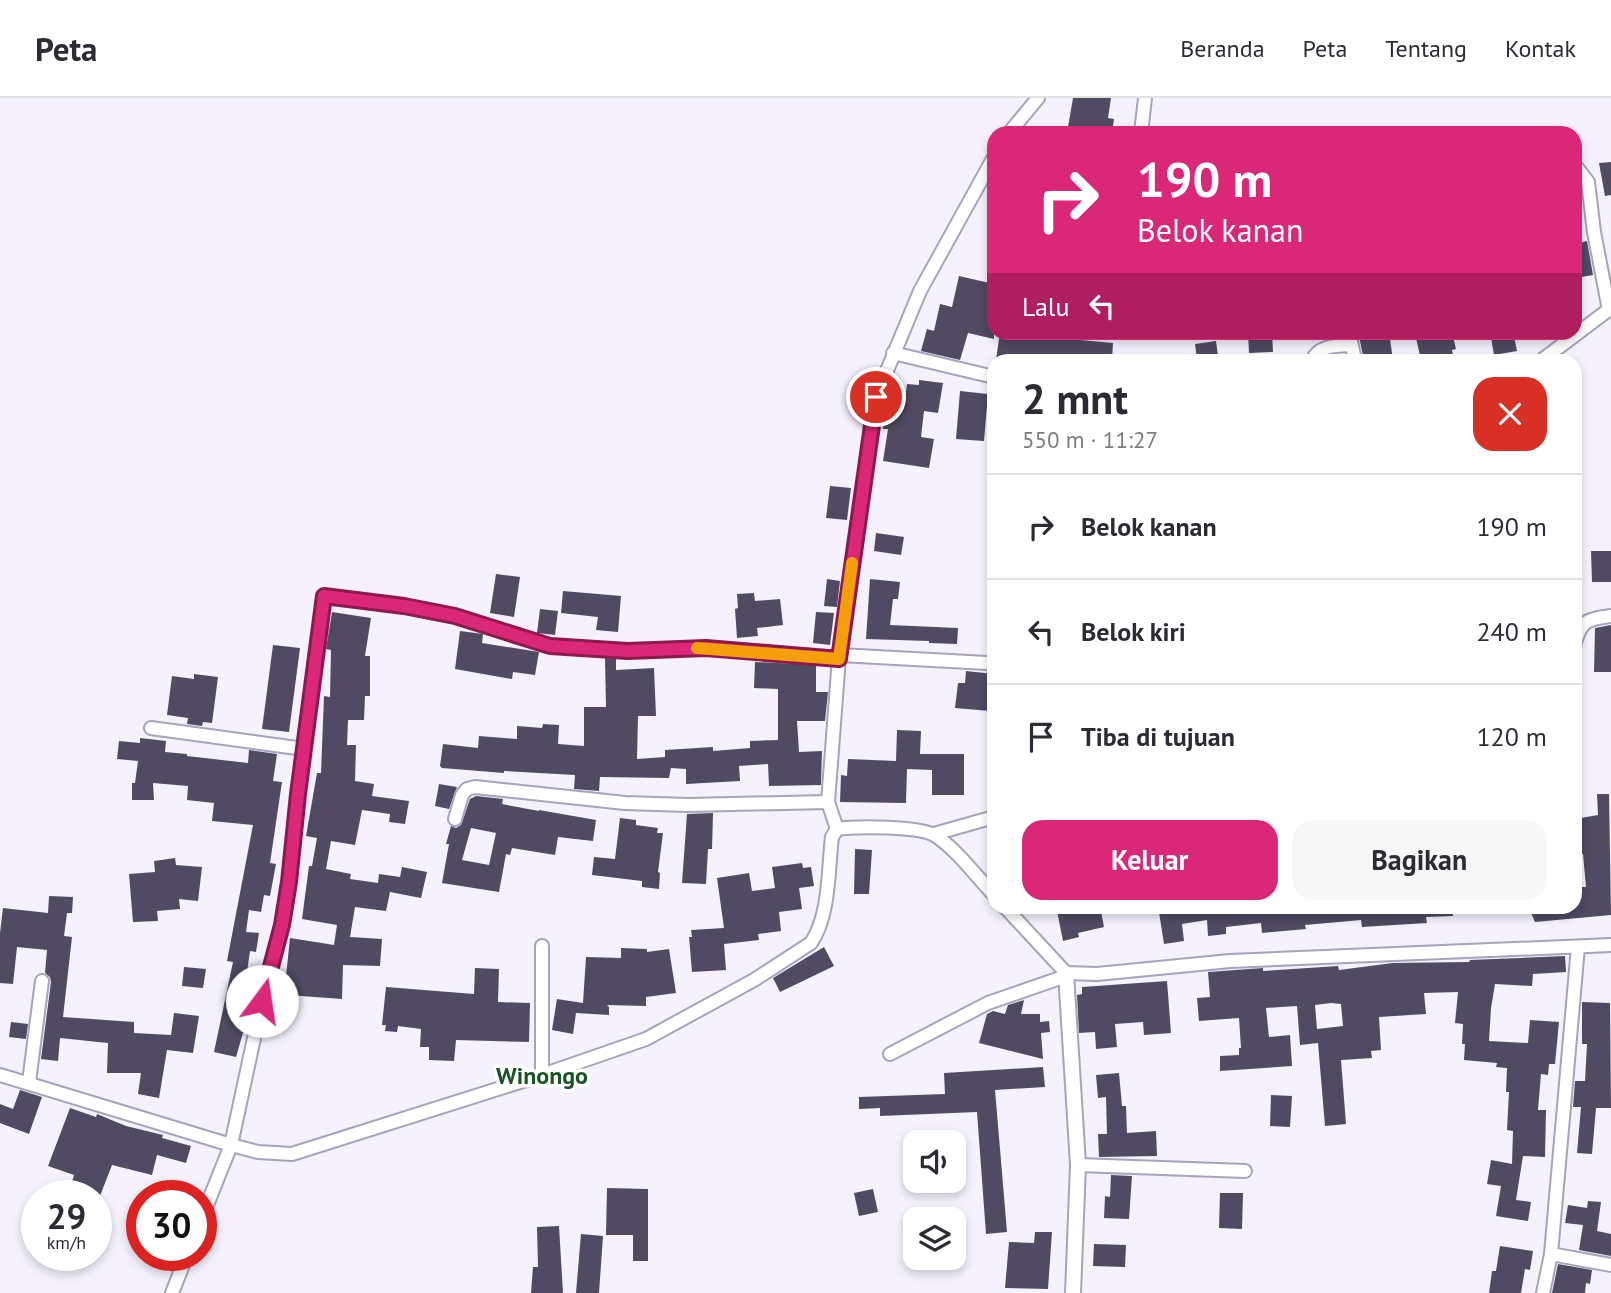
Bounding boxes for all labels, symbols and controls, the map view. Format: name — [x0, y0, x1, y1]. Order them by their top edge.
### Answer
text: Peta — [35, 27, 97, 70]
text: Beranda — [1180, 33, 1265, 64]
text: Peta — [1303, 33, 1347, 64]
text: Tentang — [1385, 33, 1467, 64]
text: Kontak — [1505, 33, 1576, 64]
text: 190 m — [1137, 147, 1272, 211]
icon: right — [1022, 154, 1113, 245]
text: Belok kanan — [1137, 209, 1303, 251]
icon: left — [1083, 287, 1121, 325]
text: Lalu — [1022, 290, 1069, 323]
pin — [846, 367, 906, 427]
text: 2 mnt — [1022, 371, 1128, 426]
button: close — [1473, 377, 1547, 451]
icon: arrive — [857, 378, 895, 416]
text: 550 m · 11:27 — [1022, 425, 1158, 454]
icon: right — [1022, 508, 1060, 546]
text: Belok kanan — [1081, 510, 1217, 543]
text: 190 m — [1476, 510, 1547, 543]
icon: left — [1022, 613, 1060, 651]
text: Belok kiri — [1081, 615, 1186, 648]
text: 240 m — [1476, 615, 1547, 648]
icon: arrive — [1022, 718, 1060, 756]
text: Tiba di tujuan — [1081, 720, 1235, 753]
text: 120 m — [1476, 720, 1547, 753]
button: Keluar — [1022, 820, 1278, 900]
button: Bagikan — [1292, 820, 1547, 900]
position arrow — [225, 964, 299, 1038]
district label: Winongo — [496, 1060, 588, 1091]
map controls — [903, 1130, 966, 1270]
button: sound — [903, 1130, 966, 1193]
speed limit sign: 30 — [126, 1180, 217, 1271]
text: 29 — [47, 1193, 86, 1239]
button: layers — [903, 1207, 966, 1270]
text: km/h — [47, 1231, 86, 1254]

